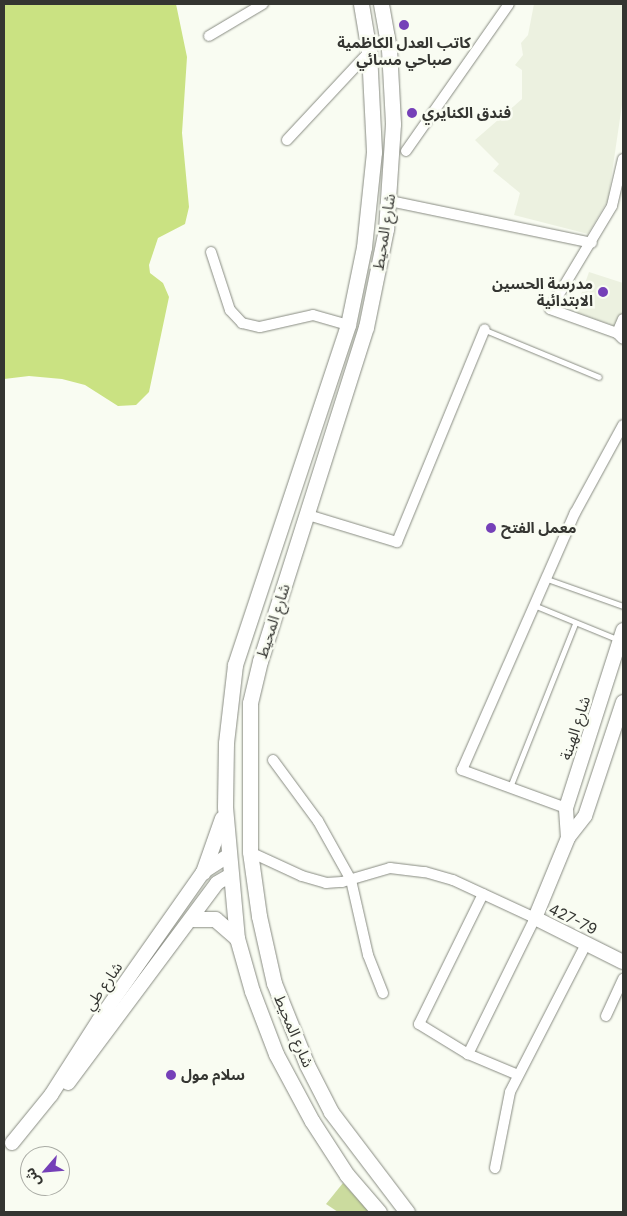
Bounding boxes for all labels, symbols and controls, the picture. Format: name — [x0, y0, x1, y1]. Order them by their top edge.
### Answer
marker: كاتب العدل الكاظمية صباحي مسائي — [398, 19, 410, 31]
place label: كاتب العدل الكاظمية صباحي مسائي — [337, 33, 471, 68]
place label: فندق الكنايري — [422, 104, 511, 122]
marker: فندق الكنايري — [406, 107, 418, 119]
street label: شارع المحيط — [369, 192, 399, 272]
place label: مدرسة الحسين الابتدائية — [492, 274, 593, 309]
marker: مدرسة الحسين الابتدائية — [597, 286, 609, 298]
place label: معمل الفتح — [501, 519, 576, 537]
marker: معمل الفتح — [485, 522, 497, 534]
street label: شارع المحيط — [253, 582, 293, 660]
street label: شارع الهبنة — [556, 694, 594, 762]
street label: 427-79 — [546, 900, 600, 938]
street label: شارع طي — [80, 958, 126, 1014]
street label: شارع المحيط — [271, 992, 317, 1070]
place label: سلام مول — [181, 1066, 245, 1084]
marker: سلام مول — [165, 1069, 177, 1081]
north arrow — [20, 1146, 70, 1196]
text: ش — [20, 1165, 44, 1190]

